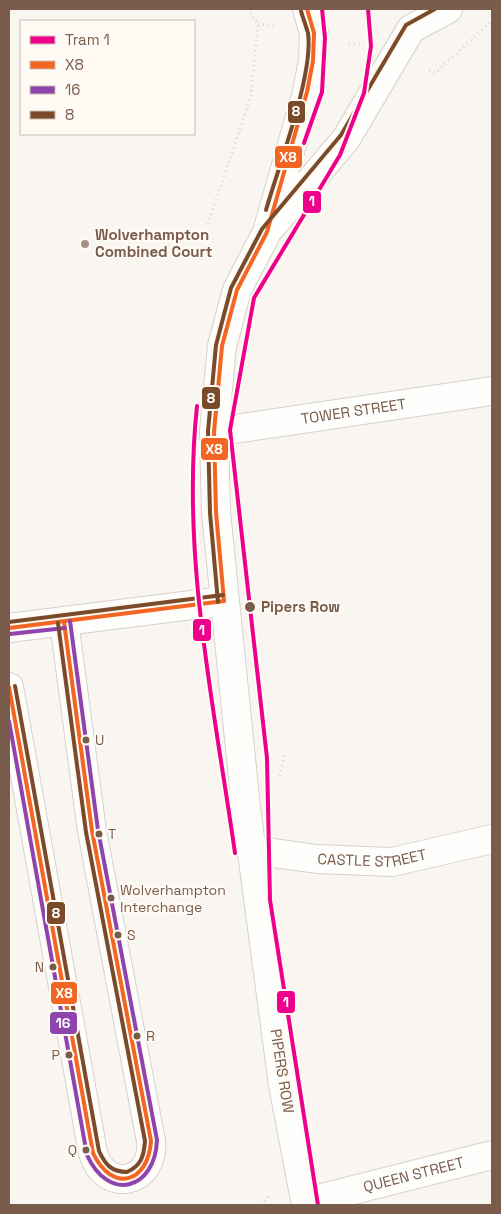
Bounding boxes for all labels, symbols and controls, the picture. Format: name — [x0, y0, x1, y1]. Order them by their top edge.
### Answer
legend — [20, 20, 195, 135]
text: Tram 1 — [65, 30, 110, 49]
text: X8 — [65, 55, 84, 74]
text: 16 — [65, 80, 80, 99]
line badge: 8 — [287, 100, 306, 124]
text: 8 — [292, 102, 301, 120]
text: 8 — [65, 105, 74, 124]
line badge: X8 — [274, 145, 303, 169]
text: X8 — [279, 148, 297, 166]
line badge: 1 — [302, 190, 322, 214]
text: 1 — [309, 192, 315, 210]
place label: Wolverhampton Combined Court — [95, 225, 213, 261]
marker: Wolverhampton Combined Court — [79, 238, 91, 250]
line badge: 8 — [201, 386, 221, 410]
text: 8 — [207, 389, 216, 407]
street label: TOWER STREET — [300, 394, 407, 428]
line badge: X8 — [200, 437, 229, 461]
text: X8 — [205, 440, 223, 458]
place label: Pipers Row — [261, 597, 340, 616]
marker: Pipers Row — [243, 600, 257, 614]
line badge: 1 — [192, 618, 212, 642]
text: 1 — [199, 621, 205, 639]
place label: U — [95, 731, 104, 749]
marker: U — [81, 735, 91, 745]
place label: T — [108, 825, 116, 843]
marker: T — [94, 829, 104, 839]
street label: CASTLE STREET — [317, 844, 429, 871]
place label: Wolverhampton Interchange — [120, 881, 226, 916]
marker: Wolverhampton Interchange — [106, 893, 116, 903]
line badge: 8 — [46, 901, 66, 925]
text: 8 — [52, 904, 61, 922]
place label: S — [127, 926, 136, 944]
marker: S — [113, 930, 123, 940]
place label: N — [35, 958, 44, 976]
marker: N — [48, 962, 58, 972]
line badge: X8 — [50, 981, 78, 1005]
text: X8 — [55, 984, 73, 1002]
line badge: 1 — [276, 990, 296, 1014]
text: 1 — [283, 993, 289, 1011]
line badge: 16 — [49, 1011, 78, 1035]
text: 16 — [56, 1014, 71, 1032]
place label: R — [146, 1027, 155, 1045]
street label: PIPERS ROW — [266, 1027, 299, 1114]
marker: R — [132, 1031, 142, 1041]
place label: P — [52, 1046, 60, 1064]
marker: P — [64, 1050, 74, 1060]
place label: Q — [68, 1141, 77, 1159]
marker: Q — [81, 1145, 91, 1155]
street label: QUEEN STREET — [361, 1152, 466, 1196]

